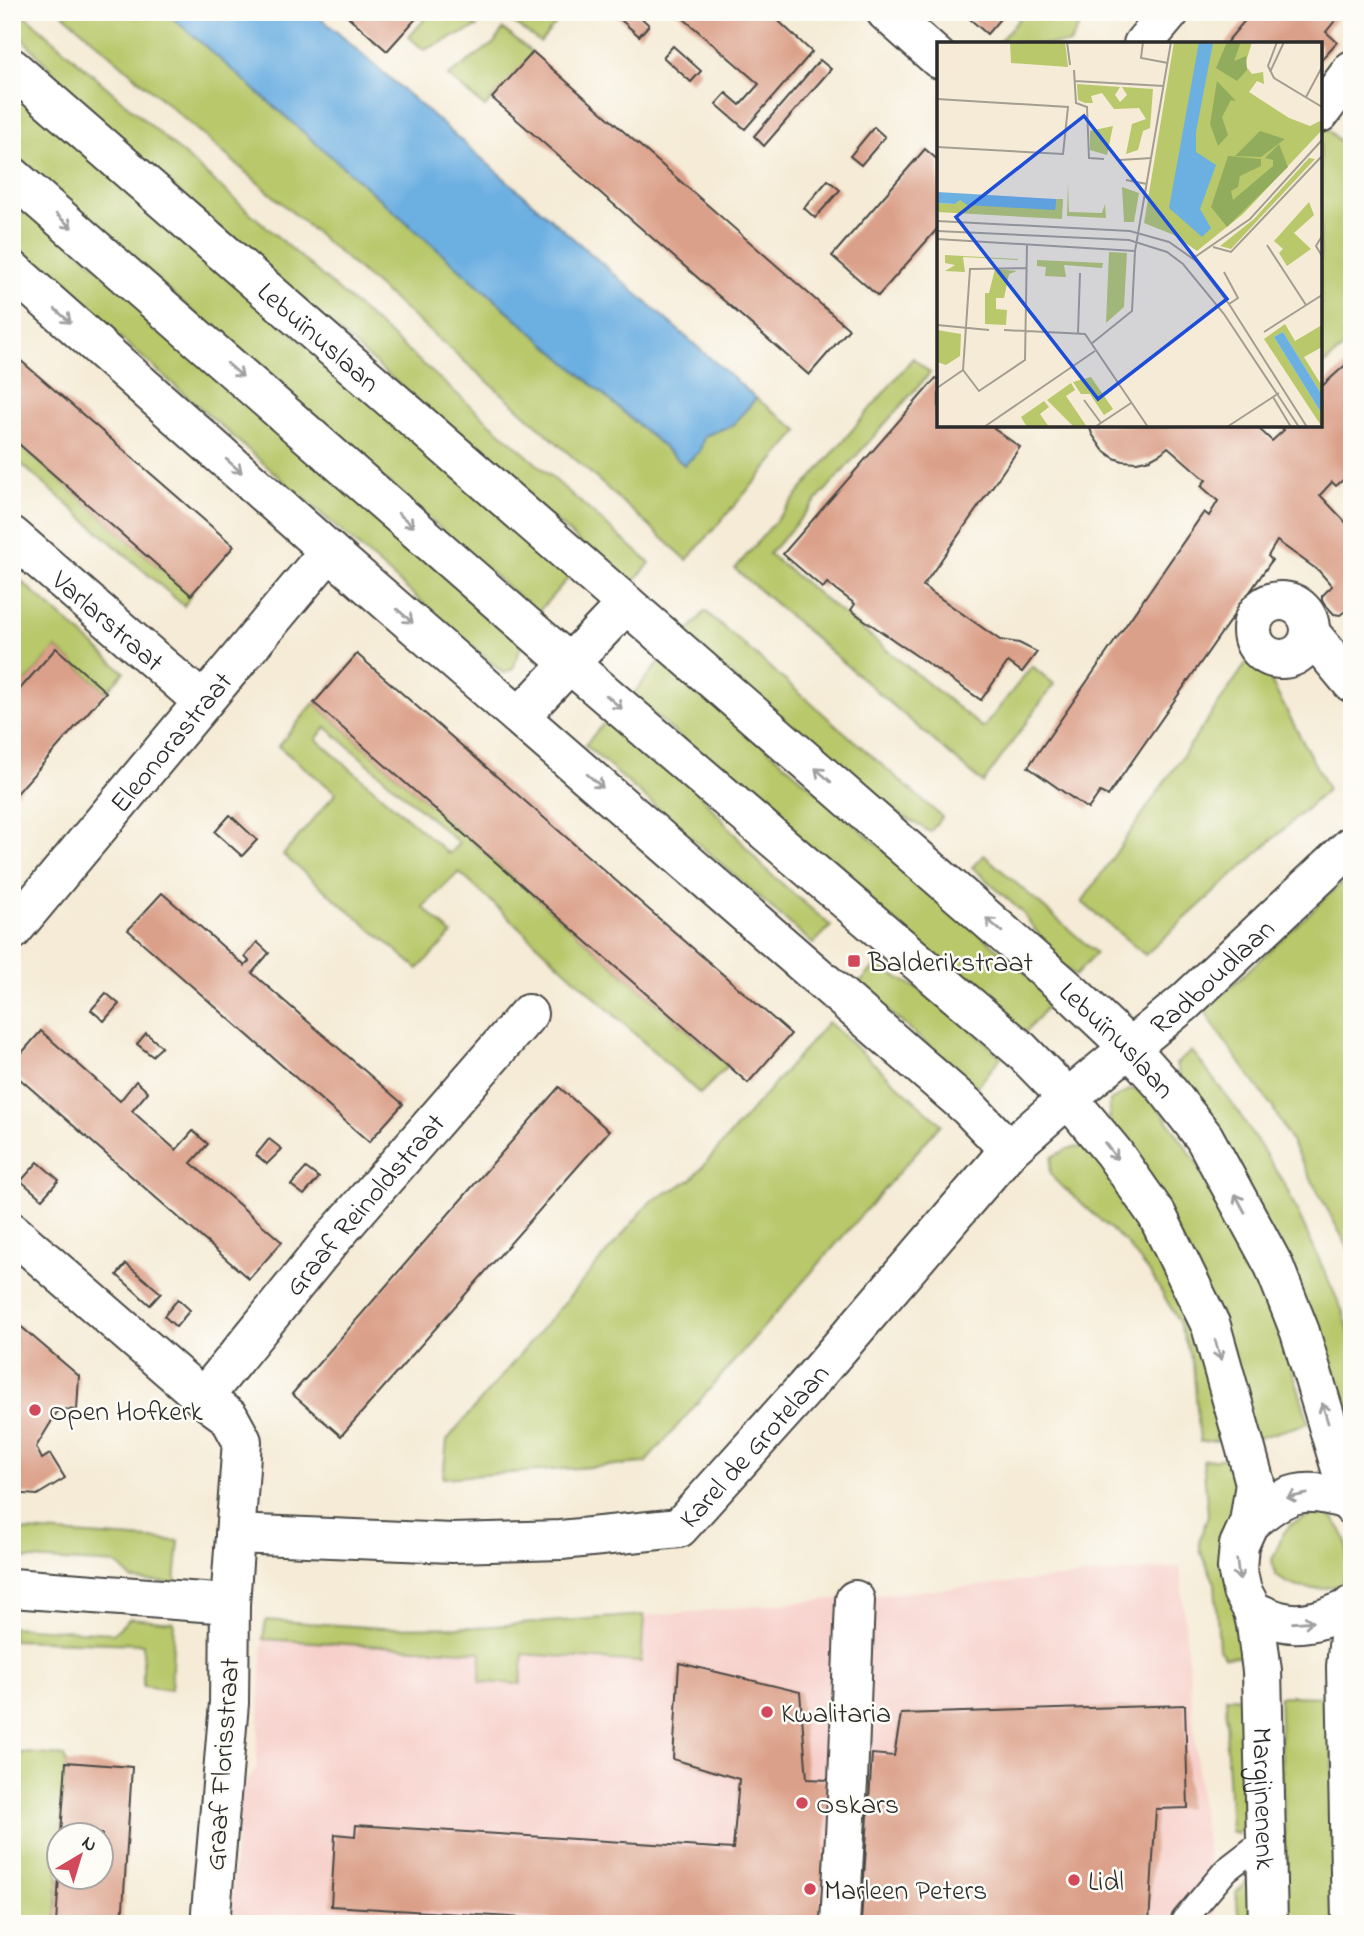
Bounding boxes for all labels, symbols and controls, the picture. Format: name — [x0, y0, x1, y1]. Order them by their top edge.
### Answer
inset map — [937, 42, 1322, 427]
one-way arrow — [54, 213, 72, 229]
street label: Lebuïnuslaan — [247, 274, 388, 404]
one-way arrow — [54, 308, 72, 324]
one-way arrow — [226, 362, 244, 378]
one-way arrow — [225, 458, 243, 474]
one-way arrow — [397, 512, 415, 528]
street label: Varlarstraat — [40, 561, 172, 683]
one-way arrow — [396, 608, 414, 624]
street label: Eleonorastraat — [102, 664, 244, 823]
one-way arrow — [605, 694, 623, 710]
one-way arrow — [814, 767, 832, 783]
one-way arrow — [586, 773, 604, 789]
street label: Radboudlaan — [1143, 911, 1286, 1046]
one-way arrow — [986, 917, 1004, 933]
place label: Balderikstraat — [867, 944, 1033, 985]
marker: Balderikstraat — [846, 953, 862, 969]
street label: Lebuïnuslaan — [1048, 973, 1184, 1109]
street label: Graaf Reinoldstraat — [276, 1106, 457, 1307]
one-way arrow — [1104, 1141, 1119, 1159]
one-way arrow — [1233, 1193, 1246, 1214]
one-way arrow — [1212, 1338, 1225, 1361]
street label: Karel de Grotelaan — [671, 1356, 841, 1539]
place label: Open Hofkerk — [49, 1393, 203, 1434]
marker: Open Hofkerk — [27, 1402, 43, 1418]
one-way arrow — [1317, 1403, 1330, 1425]
one-way arrow — [1286, 1490, 1308, 1503]
one-way arrow — [1232, 1558, 1245, 1581]
one-way arrow — [1291, 1615, 1314, 1628]
street label: Graaf Florisstraat — [197, 1656, 252, 1872]
place label: Kwalitaria — [781, 1695, 891, 1736]
marker: Kwalitaria — [759, 1704, 775, 1720]
street label: Margijnenenk — [1239, 1727, 1284, 1871]
place label: Oskars — [816, 1786, 899, 1827]
marker: Oskars — [794, 1795, 810, 1811]
north arrow — [46, 1820, 116, 1890]
text: N — [76, 1830, 102, 1859]
place label: Lidl — [1088, 1863, 1124, 1904]
place label: Marleen Peters — [824, 1872, 987, 1913]
marker: Lidl — [1066, 1872, 1082, 1888]
marker: Marleen Peters — [802, 1881, 818, 1897]

